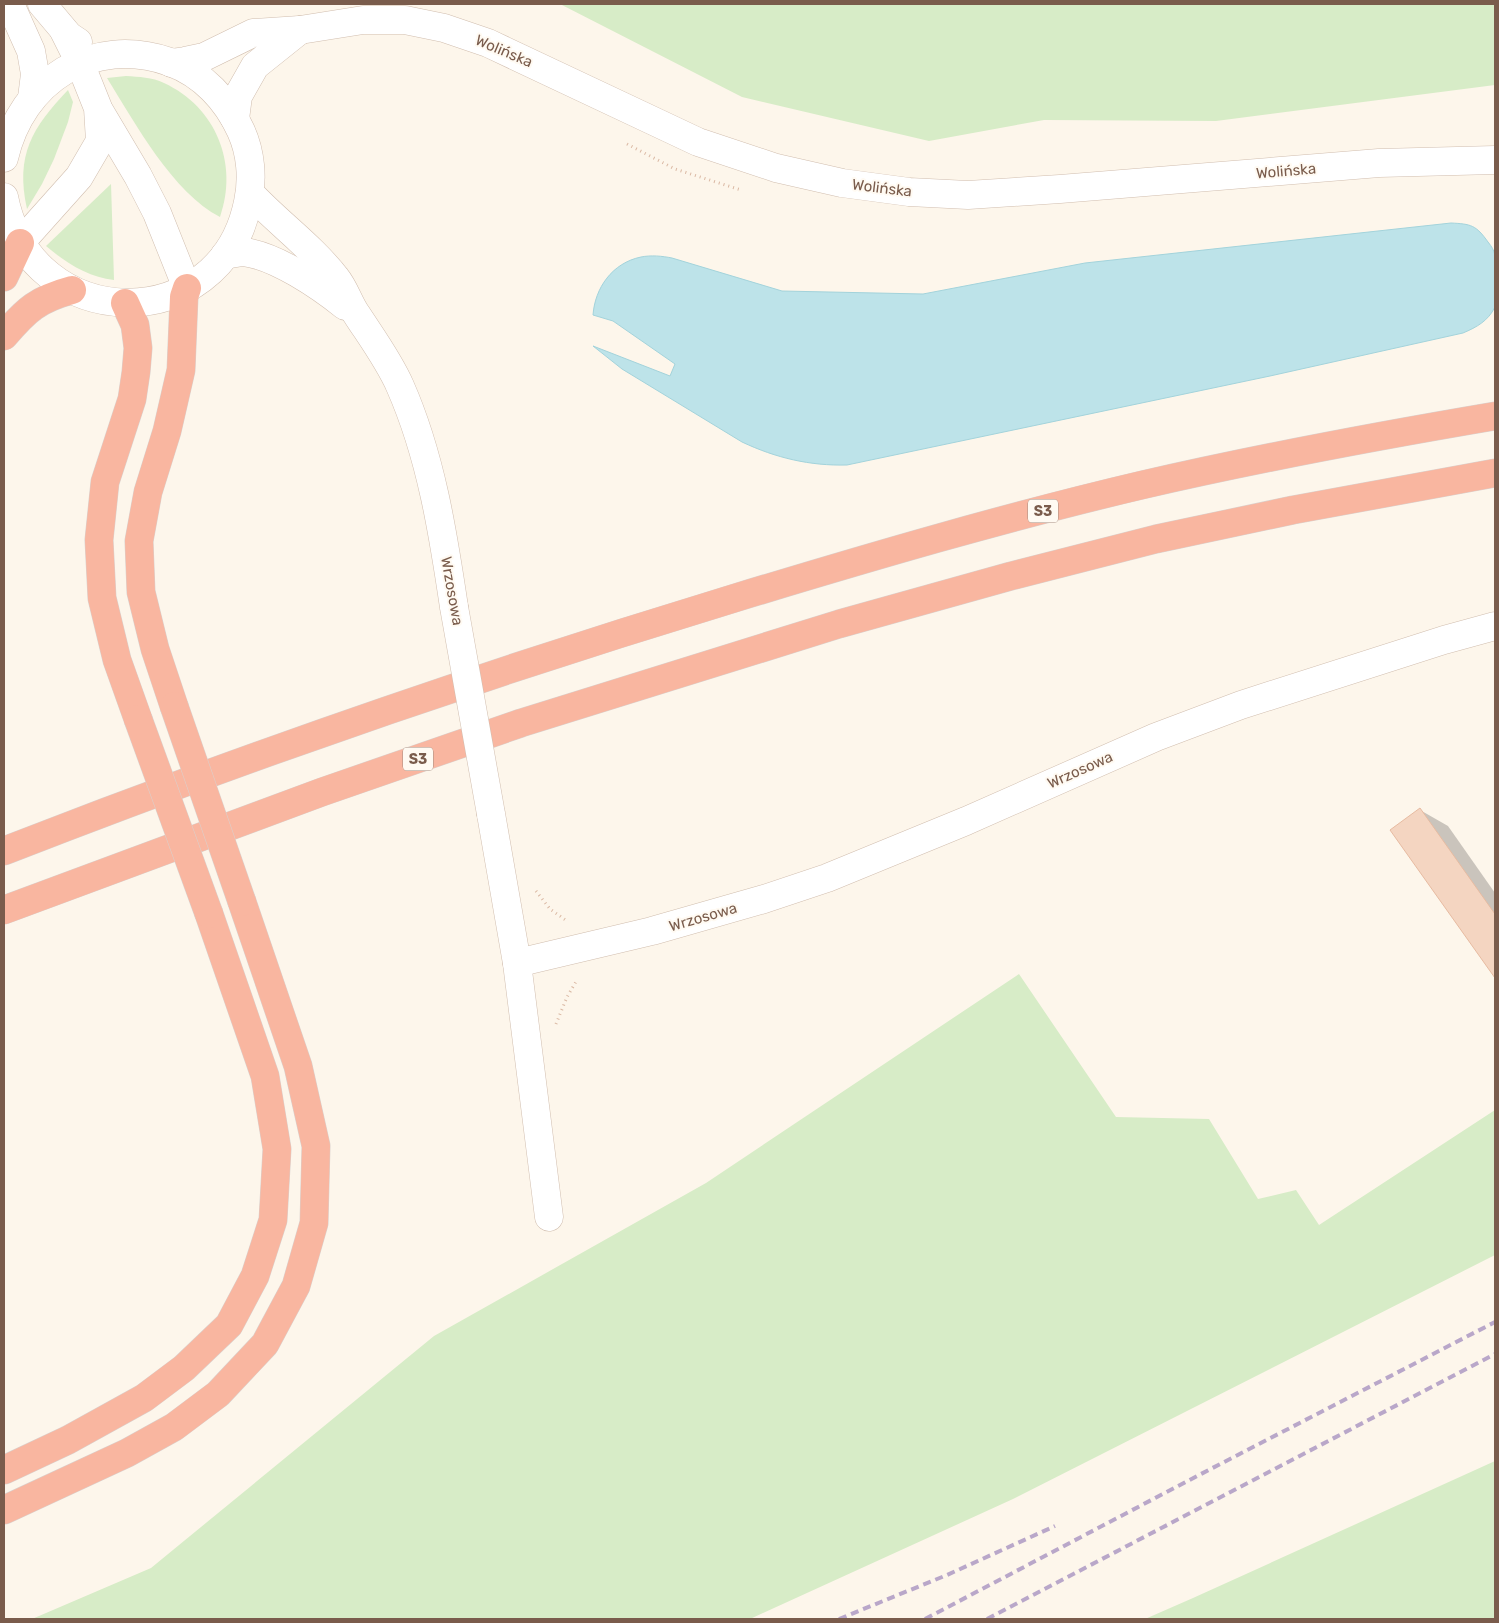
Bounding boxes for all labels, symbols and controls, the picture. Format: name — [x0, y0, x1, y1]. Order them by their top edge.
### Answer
street label: Wolińska — [473, 31, 535, 71]
street label: Wolińska — [1255, 159, 1317, 183]
street label: Wolińska — [851, 175, 913, 201]
road number: S3 — [1028, 500, 1058, 522]
street label: Wrzosowa — [437, 555, 467, 627]
road number: S3 — [403, 748, 433, 771]
street label: Wrzosowa — [1044, 748, 1116, 792]
street label: Wrzosowa — [667, 899, 739, 935]

